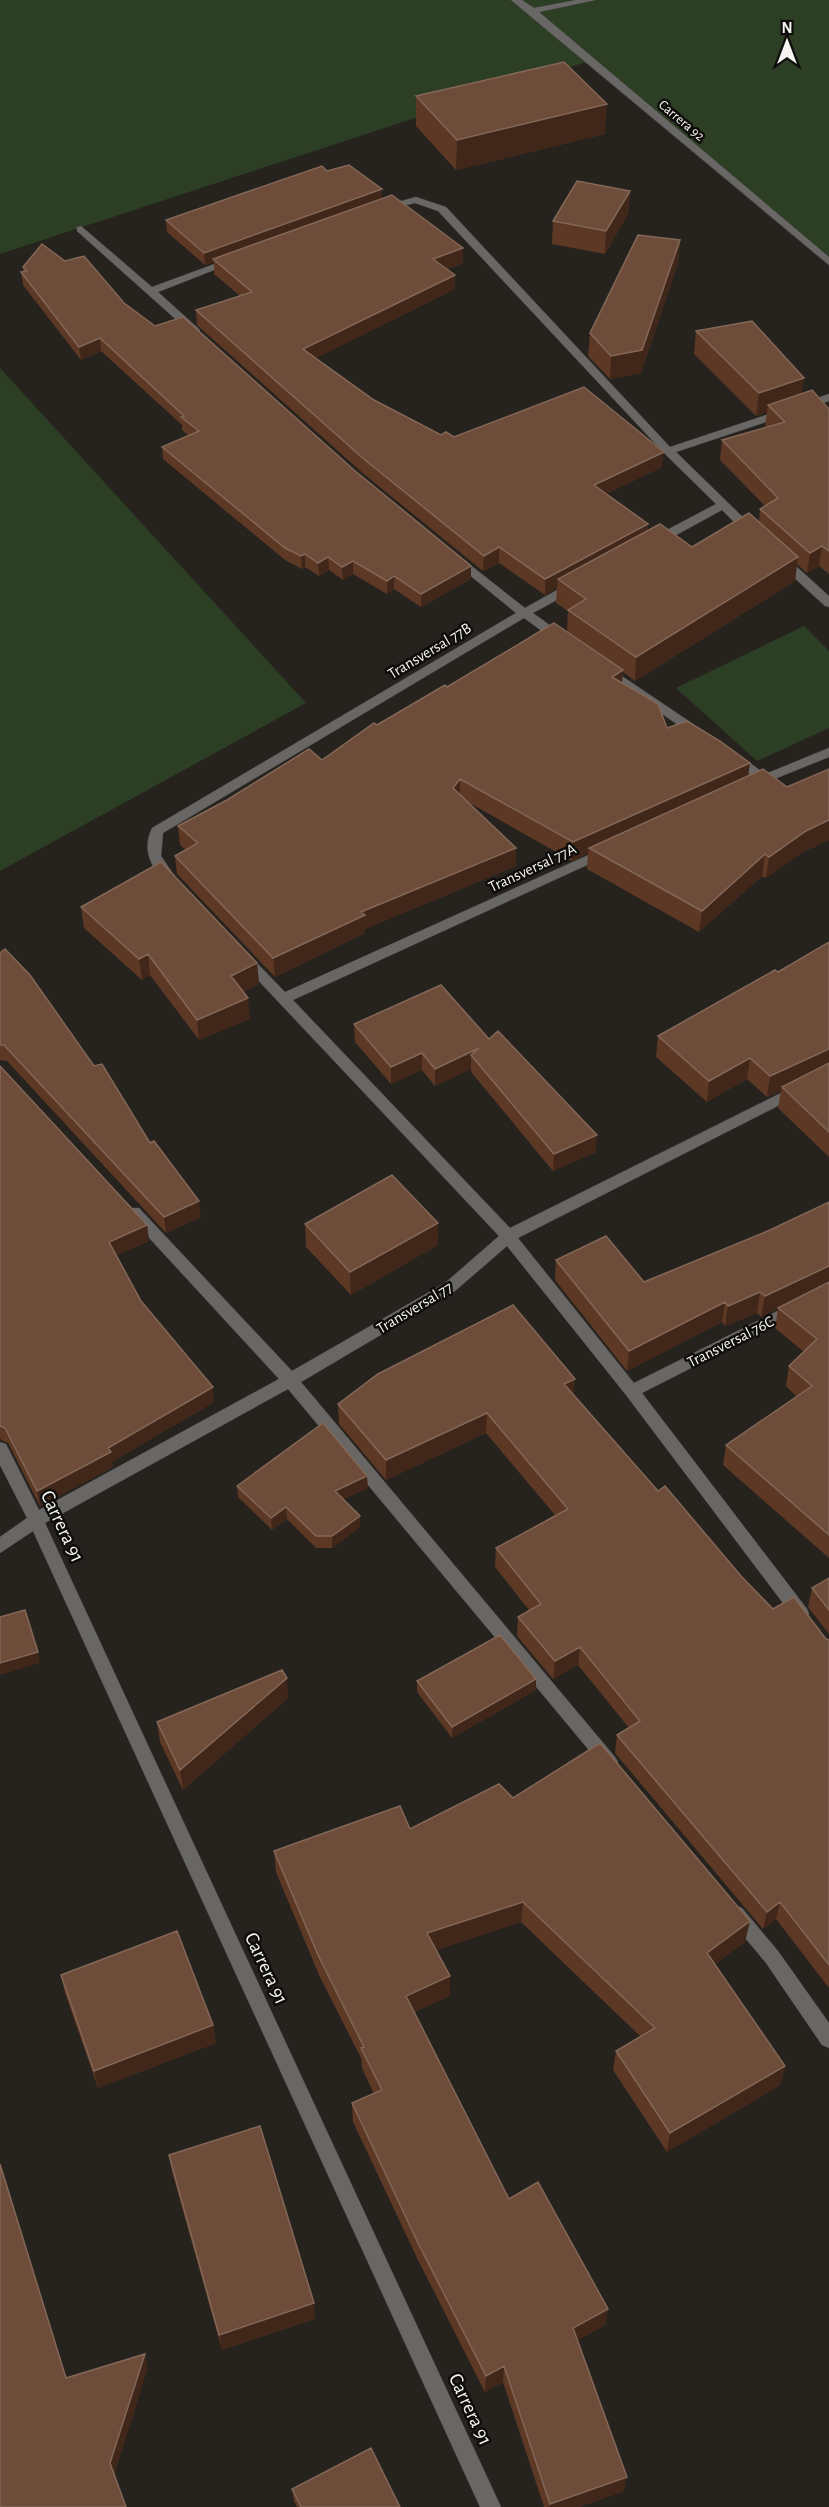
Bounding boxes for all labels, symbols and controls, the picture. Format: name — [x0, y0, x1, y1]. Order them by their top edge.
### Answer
north arrow — [757, 12, 817, 72]
text: N — [781, 20, 793, 36]
street label: Carrera 92 — [656, 98, 707, 144]
street label: Transversal 77B — [385, 620, 474, 682]
street label: Transversal 77A — [486, 841, 579, 895]
street label: Transversal 77 — [374, 1279, 456, 1337]
street label: Transversal 76C — [685, 1313, 776, 1371]
street label: Carrera 91 — [37, 1487, 87, 1565]
street label: Carrera 91 — [241, 1929, 291, 2007]
street label: Carrera 91 — [445, 2370, 495, 2448]

